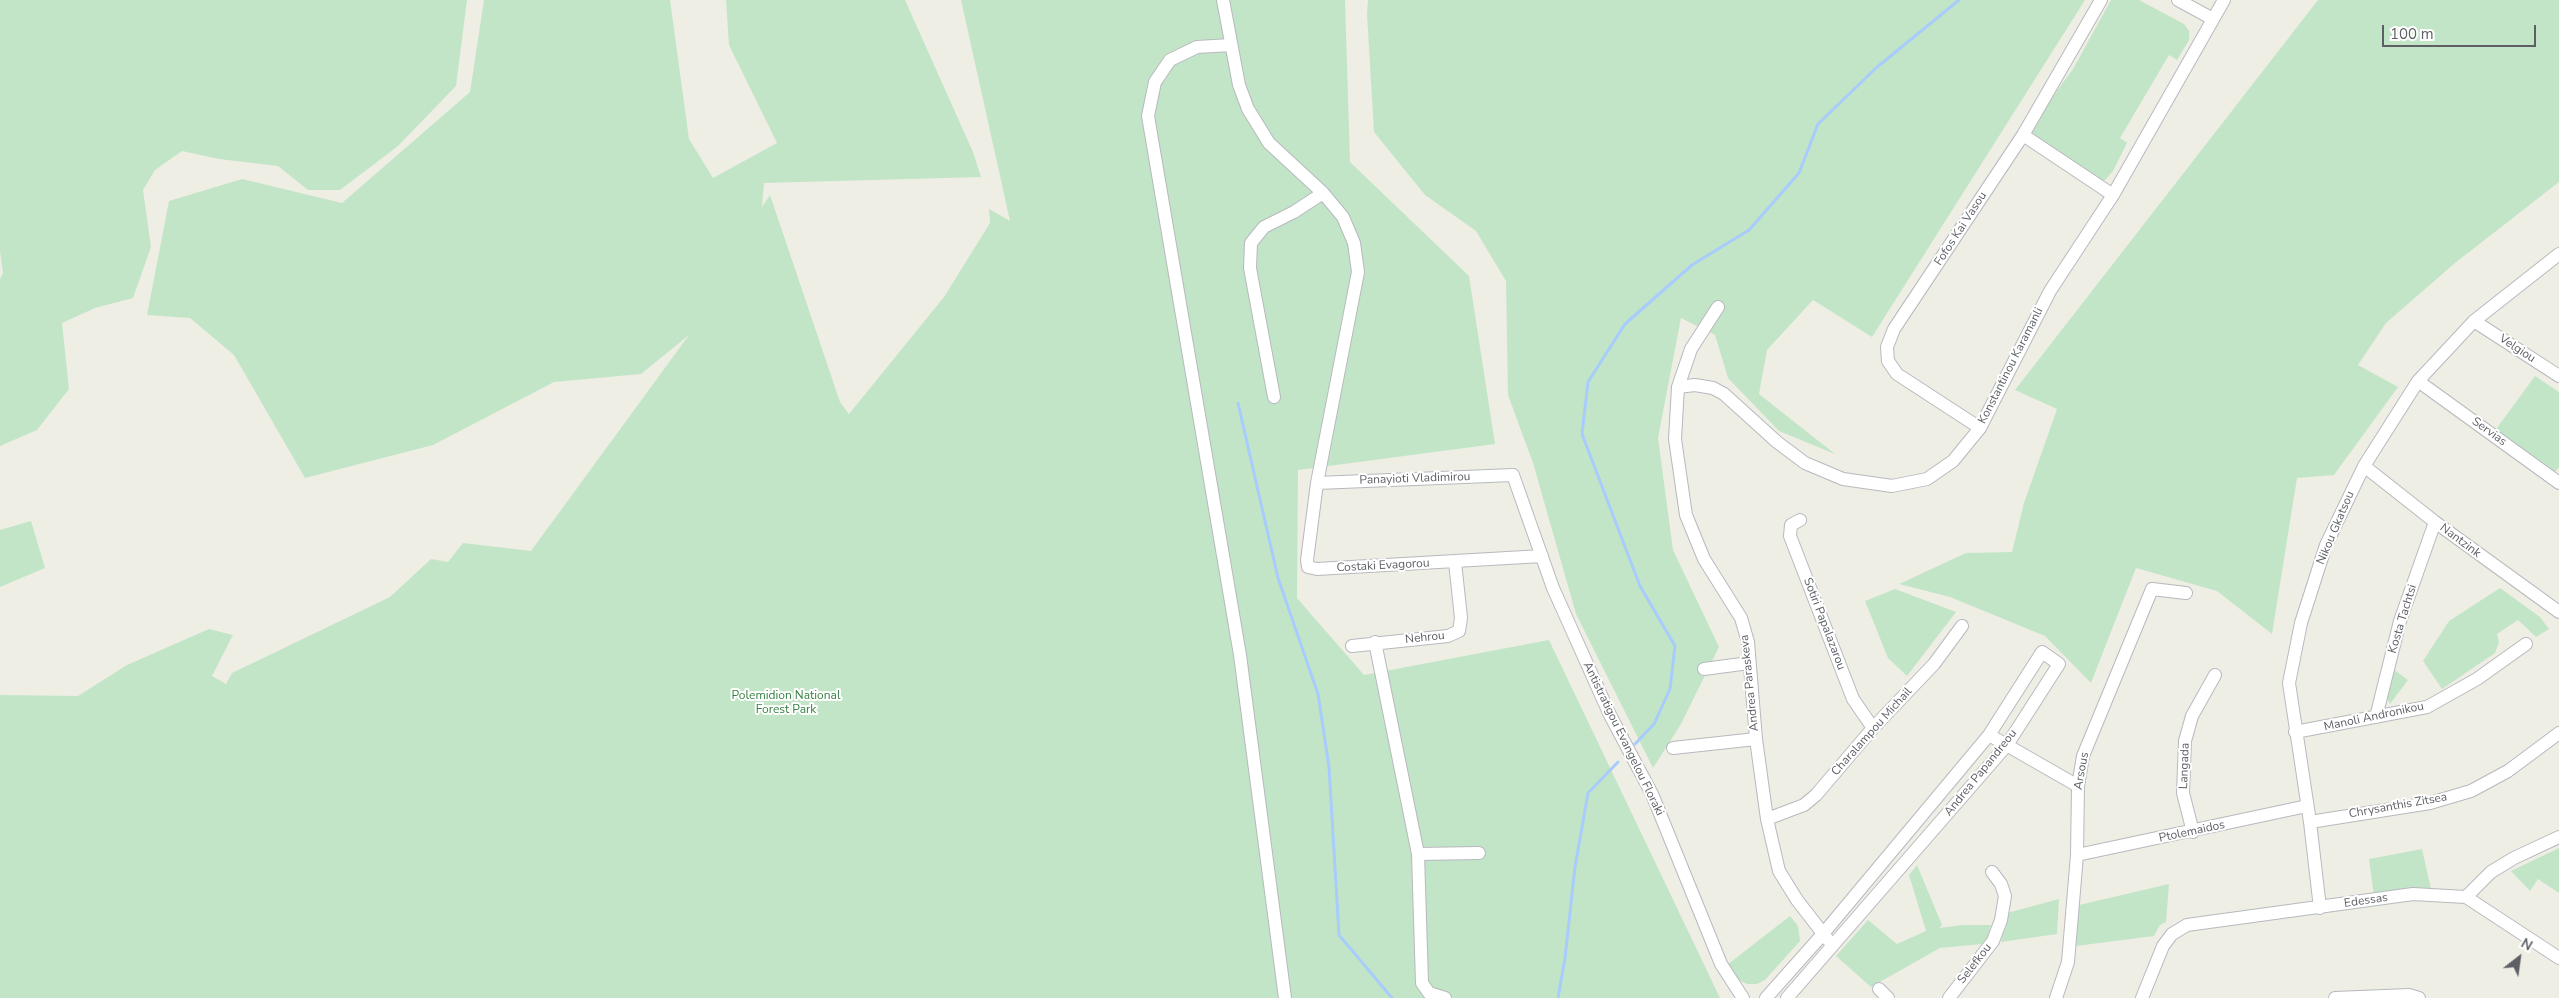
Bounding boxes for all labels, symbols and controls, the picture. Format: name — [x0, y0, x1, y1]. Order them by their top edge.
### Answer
scale bar — [2384, 15, 2538, 47]
text: 100 m — [2390, 24, 2434, 44]
street label: Fofos Kai Vasou — [1932, 189, 1990, 269]
street label: Konstantinou Karamanli — [1975, 305, 2047, 427]
street label: Velgiou — [2496, 332, 2538, 366]
street label: Servias — [2469, 415, 2509, 449]
street label: Panayioti Vladimirou — [1359, 470, 1471, 488]
street label: Nikou Gkatsou — [2314, 489, 2358, 567]
street label: Nantzink — [2437, 521, 2483, 561]
street label: Costaki Evagorou — [1336, 556, 1430, 576]
street label: Sotiri Papalazarou — [1800, 576, 1848, 672]
street label: Kosta Tachtsi — [2386, 583, 2420, 655]
street label: Nehrou — [1405, 629, 1445, 647]
street label: Andrea Paraskeva — [1738, 634, 1762, 732]
street label: Antistratigou Evangelou Floraki — [1579, 660, 1667, 818]
street label: Charalampou Michail — [1829, 685, 1915, 779]
park label: Polemidion National Forest Park — [732, 689, 840, 717]
street label: Manoli Andronikou — [2323, 699, 2425, 735]
street label: Andrea Papandreou — [1942, 727, 2020, 819]
street label: Langada — [2177, 743, 2193, 789]
street label: Arsous — [2072, 751, 2092, 791]
street label: Chrysanthis Zitsea — [2348, 790, 2448, 822]
street label: Ptolemaidos — [2158, 818, 2226, 846]
street label: Edessas — [2343, 891, 2389, 911]
north arrow — [2494, 933, 2544, 983]
text: N — [2517, 934, 2536, 955]
street label: Selefkou — [1955, 941, 1995, 987]

